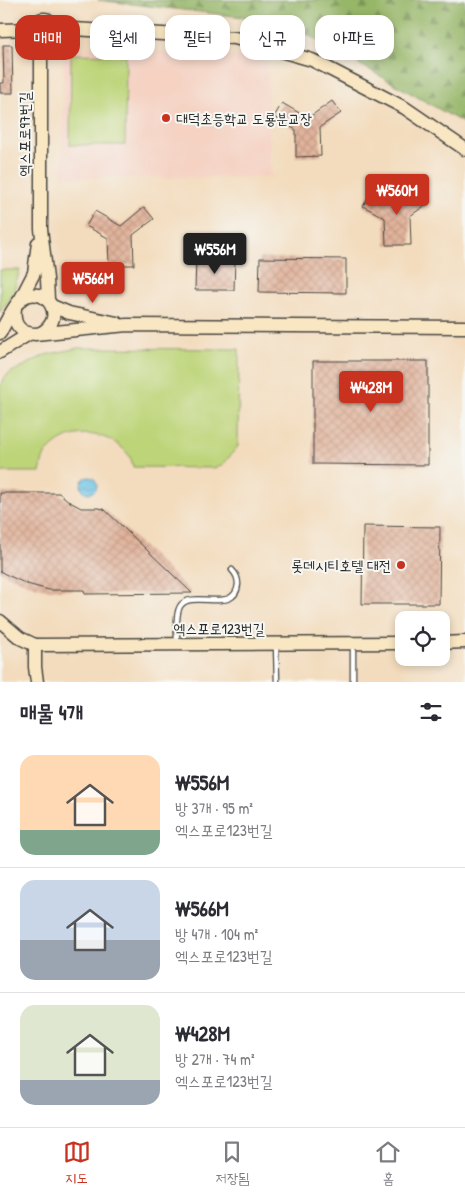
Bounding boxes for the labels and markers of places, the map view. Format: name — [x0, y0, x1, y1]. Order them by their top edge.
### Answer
place label: 대덕초등학교 도룡분교장 — [176, 108, 312, 129]
marker: 대덕초등학교 도룡분교장 — [160, 112, 172, 124]
pin: ₩560M — [362, 174, 432, 216]
pin: ₩556M — [180, 232, 250, 275]
pin: ₩566M — [58, 262, 128, 304]
pin: ₩428M — [336, 370, 406, 413]
place label: 롯데시티호텔 대전 — [291, 555, 391, 576]
marker: 롯데시티호텔 대전 — [395, 559, 407, 571]

